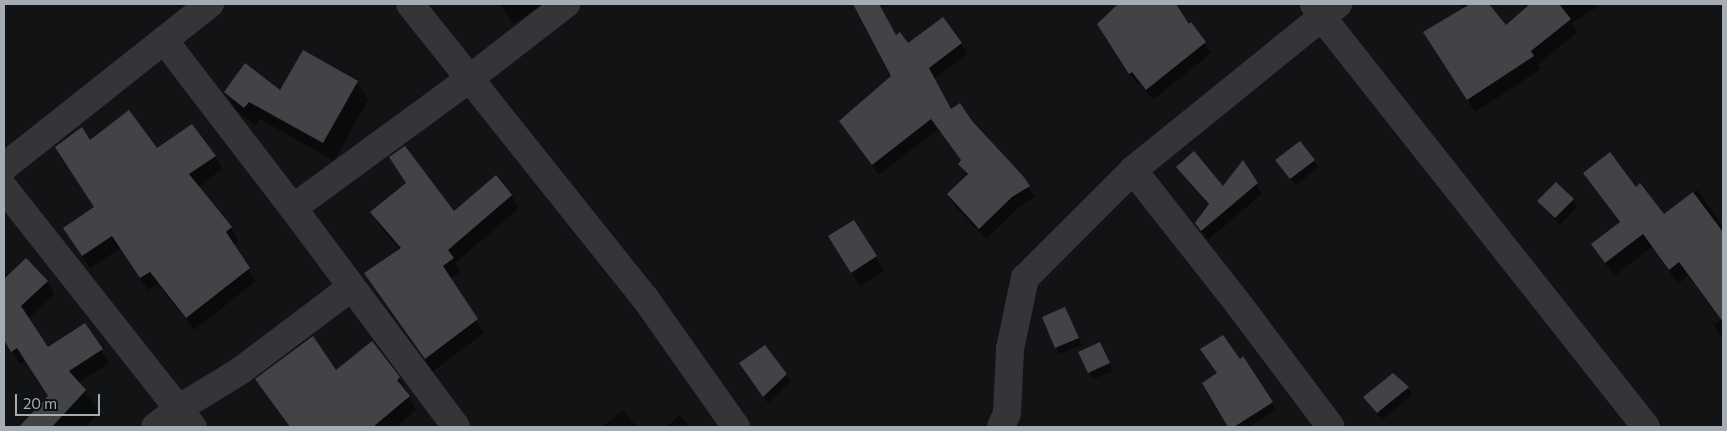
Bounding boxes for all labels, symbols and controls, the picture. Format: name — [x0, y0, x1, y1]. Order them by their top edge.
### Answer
scale bar — [18, 384, 102, 416]
text: 20 m — [23, 394, 57, 412]

